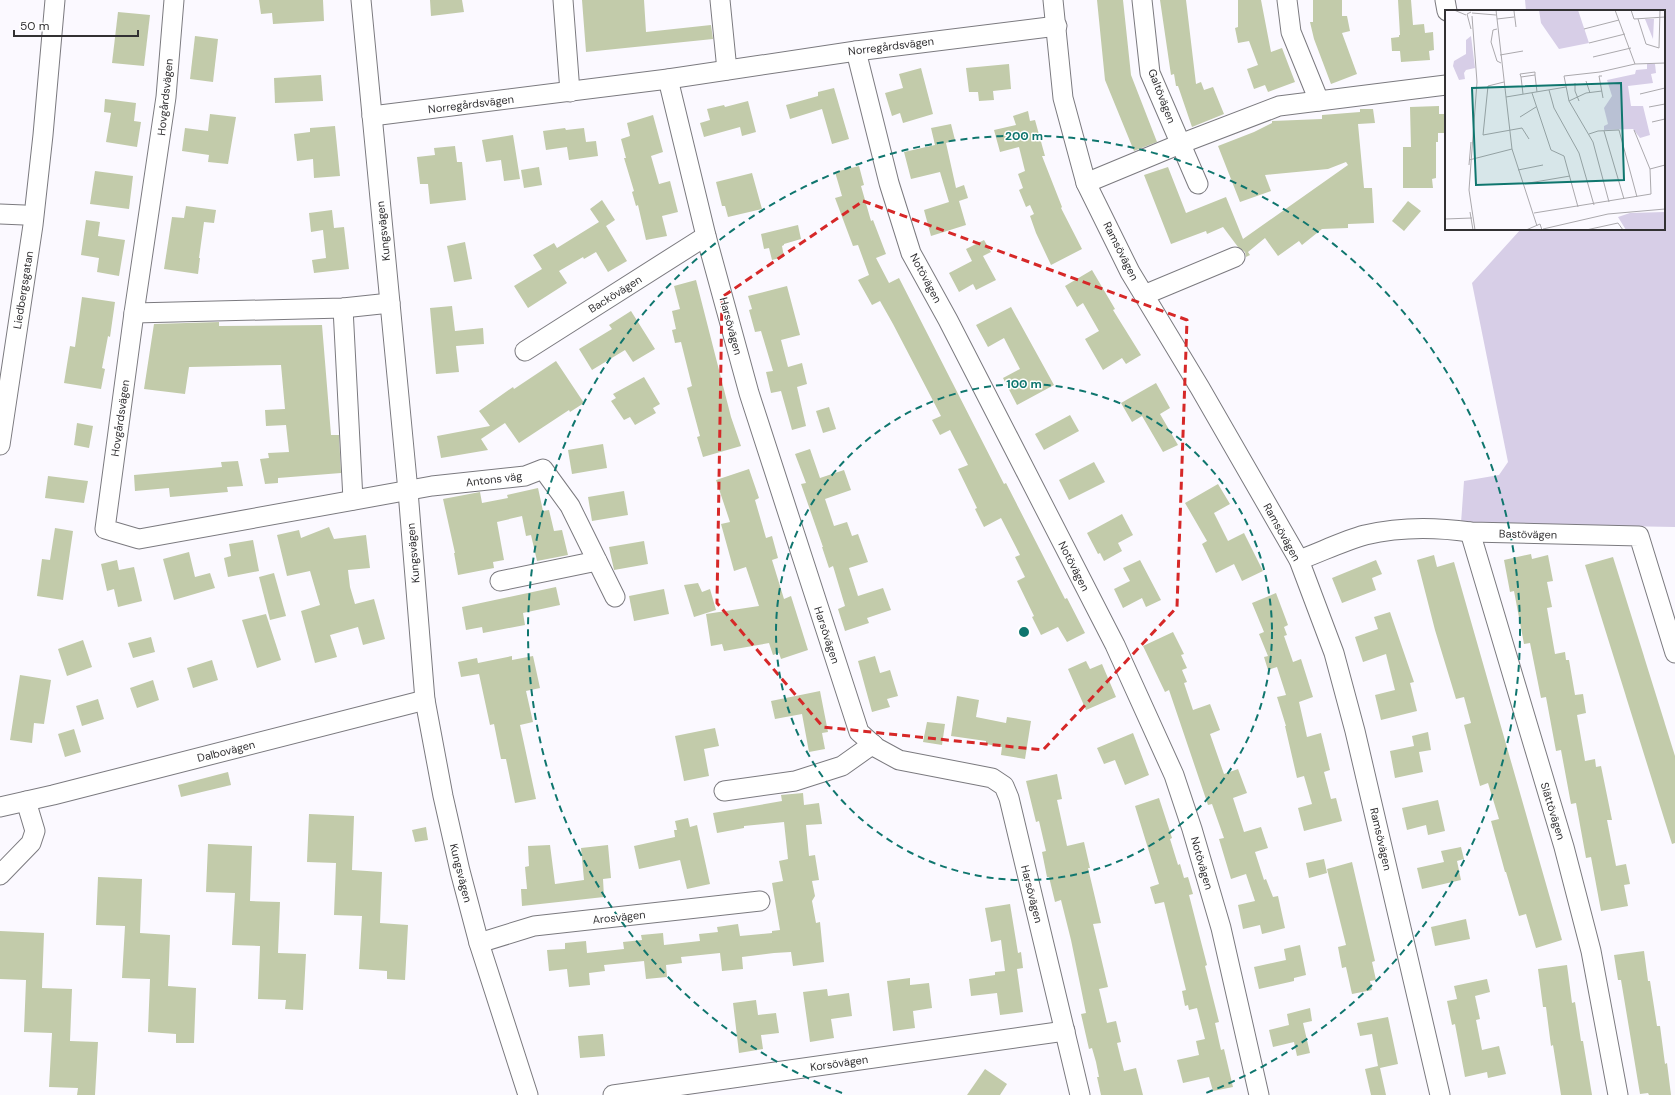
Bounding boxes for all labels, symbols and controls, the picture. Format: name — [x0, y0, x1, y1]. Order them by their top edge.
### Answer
inset map — [1445, 10, 1665, 230]
scale bar — [14, 12, 138, 38]
text: 50 m — [20, 18, 49, 34]
street label: Norregårdsvägen — [847, 34, 935, 58]
street label: Hovgårdsvägen — [154, 58, 176, 136]
street label: Galtövägen — [1145, 67, 1179, 125]
street label: Norregårdsvägen — [427, 92, 515, 116]
text: 200 m — [1005, 128, 1043, 144]
street label: Kungsvägen — [373, 200, 393, 262]
street label: Ramsövägen — [1100, 219, 1142, 283]
street label: Liedbergsgatan — [10, 250, 36, 330]
street label: Notövägen — [907, 251, 945, 305]
street label: Backövägen — [586, 272, 644, 316]
street label: Harsövägen — [717, 296, 745, 356]
text: 100 m — [1006, 376, 1042, 392]
street label: Hovgårdsvägen — [108, 379, 132, 457]
street label: Antons väg — [465, 469, 523, 489]
street label: Ramsövägen — [1260, 501, 1304, 563]
street label: Kungsvägen — [403, 522, 423, 584]
street label: Bastövägen — [1499, 526, 1557, 542]
street label: Notövägen — [1055, 539, 1093, 593]
street label: Harsövägen — [811, 605, 843, 665]
centre of rings — [1017, 625, 1031, 639]
street label: Dalbovägen — [196, 737, 256, 765]
street label: Slättövägen — [1538, 781, 1568, 841]
street label: Ramsövägen — [1367, 806, 1395, 872]
street label: Notövägen — [1188, 835, 1216, 891]
street label: Kungsvägen — [447, 842, 475, 904]
street label: Harsövägen — [1018, 864, 1046, 924]
street label: Arosvägen — [592, 907, 646, 927]
street label: Korsövägen — [809, 1052, 869, 1074]

